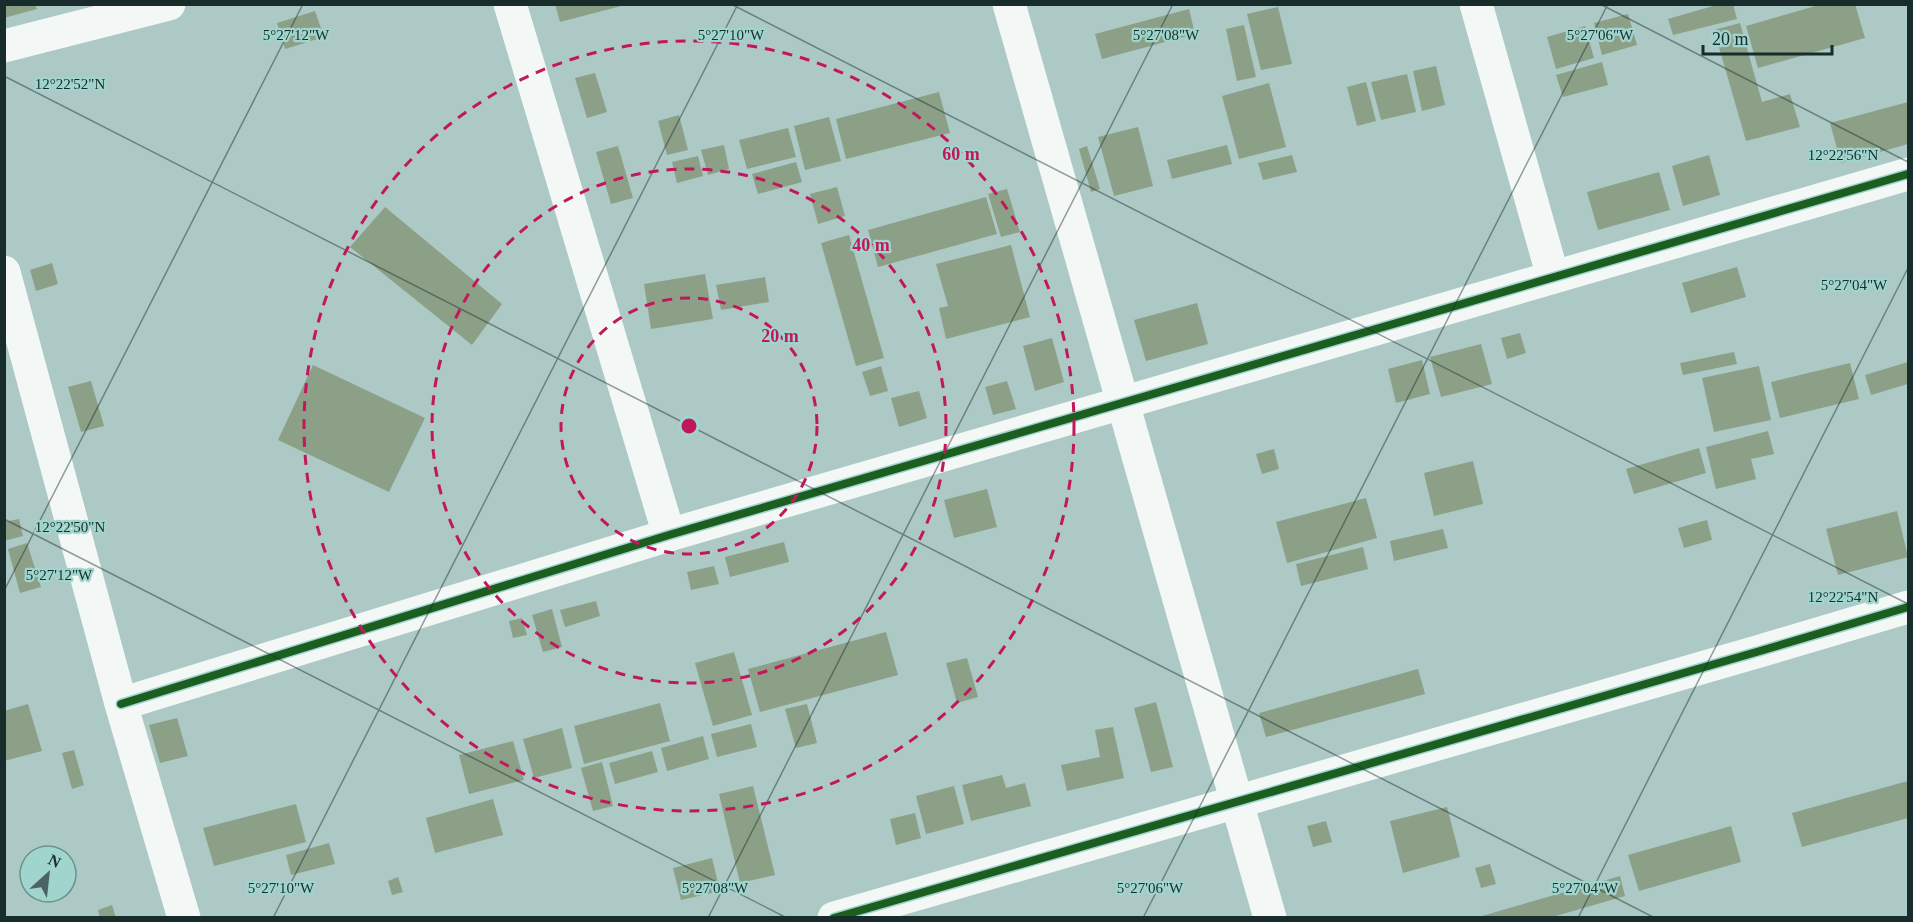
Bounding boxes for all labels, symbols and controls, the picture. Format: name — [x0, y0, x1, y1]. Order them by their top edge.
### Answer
scale bar — [1703, 18, 1832, 56]
text: 5°27'12"W — [263, 27, 330, 43]
text: 5°27'10"W — [698, 27, 765, 43]
text: 5°27'08"W — [1133, 27, 1200, 43]
text: 5°27'06"W — [1567, 27, 1634, 43]
text: 20 m — [1712, 29, 1749, 49]
text: 12°22'52"N — [35, 76, 105, 92]
text: 60 m — [942, 144, 980, 164]
text: 12°22'56"N — [1808, 147, 1878, 163]
text: 40 m — [852, 235, 890, 255]
text: 5°27'04"W — [1821, 277, 1888, 293]
text: 20 m — [761, 326, 799, 346]
centre of rings — [679, 416, 699, 436]
text: 12°22'50"N — [35, 519, 105, 535]
text: 5°27'12"W — [26, 567, 93, 583]
text: 12°22'54"N — [1808, 589, 1878, 605]
north arrow — [18, 844, 78, 904]
text: N — [46, 851, 64, 871]
text: 5°27'10"W — [248, 880, 315, 896]
text: 5°27'08"W — [682, 880, 749, 896]
text: 5°27'06"W — [1117, 880, 1184, 896]
text: 5°27'04"W — [1552, 880, 1619, 896]

